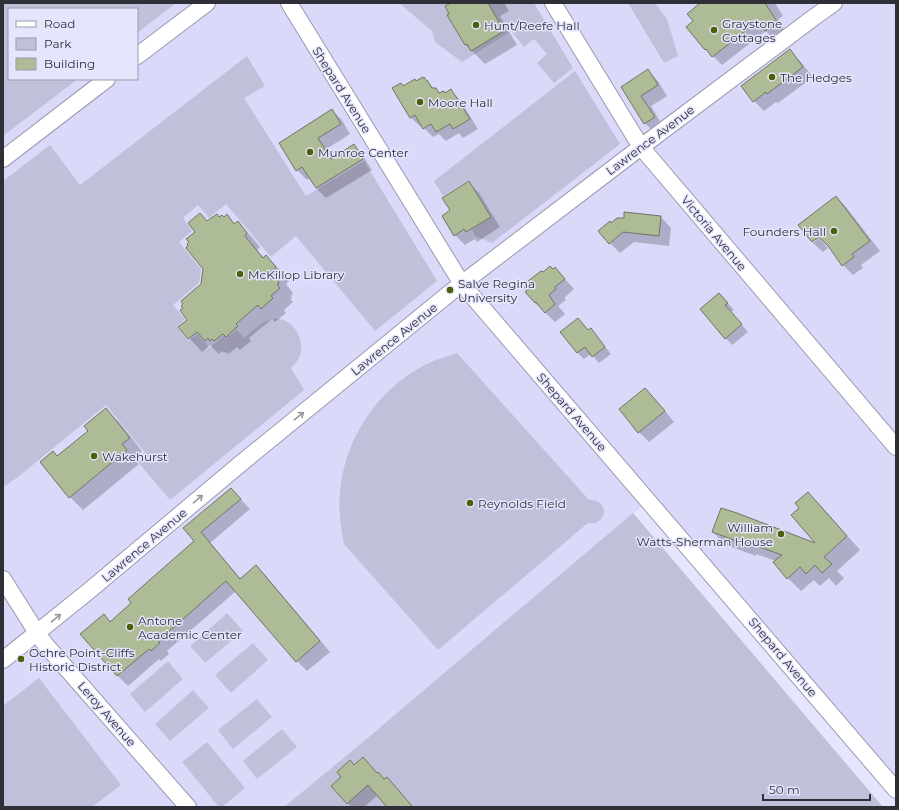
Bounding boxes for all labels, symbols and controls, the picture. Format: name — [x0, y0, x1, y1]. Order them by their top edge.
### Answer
legend — [8, 8, 138, 80]
text: Road — [44, 16, 75, 31]
place label: Graystone Cottages — [722, 16, 782, 45]
place label: Hunt/Reefe Hall — [484, 18, 580, 33]
marker: Hunt/Reefe Hall — [471, 20, 481, 30]
marker: Graystone Cottages — [709, 25, 719, 35]
text: Park — [44, 36, 72, 51]
street label: Shepard Avenue — [309, 44, 375, 136]
text: Building — [44, 56, 95, 71]
place label: The Hedges — [780, 70, 852, 85]
marker: The Hedges — [767, 72, 777, 82]
place label: Moore Hall — [428, 95, 493, 110]
marker: Moore Hall — [415, 97, 425, 107]
street label: Lawrence Avenue — [603, 102, 697, 178]
place label: Munroe Center — [318, 145, 409, 160]
marker: Munroe Center — [305, 147, 315, 157]
street label: Victoria Avenue — [678, 192, 750, 274]
place label: Founders Hall — [742, 224, 826, 239]
marker: Founders Hall — [829, 226, 839, 236]
place label: McKillop Library — [248, 267, 345, 282]
marker: McKillop Library — [235, 269, 245, 279]
place label: Salve Regina University — [458, 276, 535, 305]
marker: Salve Regina University — [445, 285, 455, 295]
street label: Lawrence Avenue — [348, 300, 440, 378]
street label: Shepard Avenue — [534, 370, 610, 454]
one-way arrow — [293, 412, 304, 421]
place label: Wakehurst — [102, 449, 168, 464]
marker: Wakehurst — [89, 451, 99, 461]
one-way arrow — [193, 494, 204, 503]
place label: Reynolds Field — [478, 496, 566, 511]
marker: Reynolds Field — [465, 498, 475, 508]
street label: Lawrence Avenue — [98, 505, 190, 585]
place label: William Watts-Sherman House — [636, 520, 773, 549]
marker: William Watts-Sherman House — [776, 529, 786, 539]
place label: Antone Academic Center — [138, 613, 242, 642]
one-way arrow — [50, 614, 61, 623]
street label: Shepard Avenue — [745, 614, 821, 700]
marker: Antone Academic Center — [125, 622, 135, 632]
place label: Ochre Point-Cliffs Historic District — [29, 645, 135, 674]
marker: Ochre Point-Cliffs Historic District — [16, 654, 26, 664]
street label: Leroy Avenue — [75, 678, 139, 750]
scale bar — [763, 776, 870, 802]
text: 50 m — [769, 782, 800, 797]

